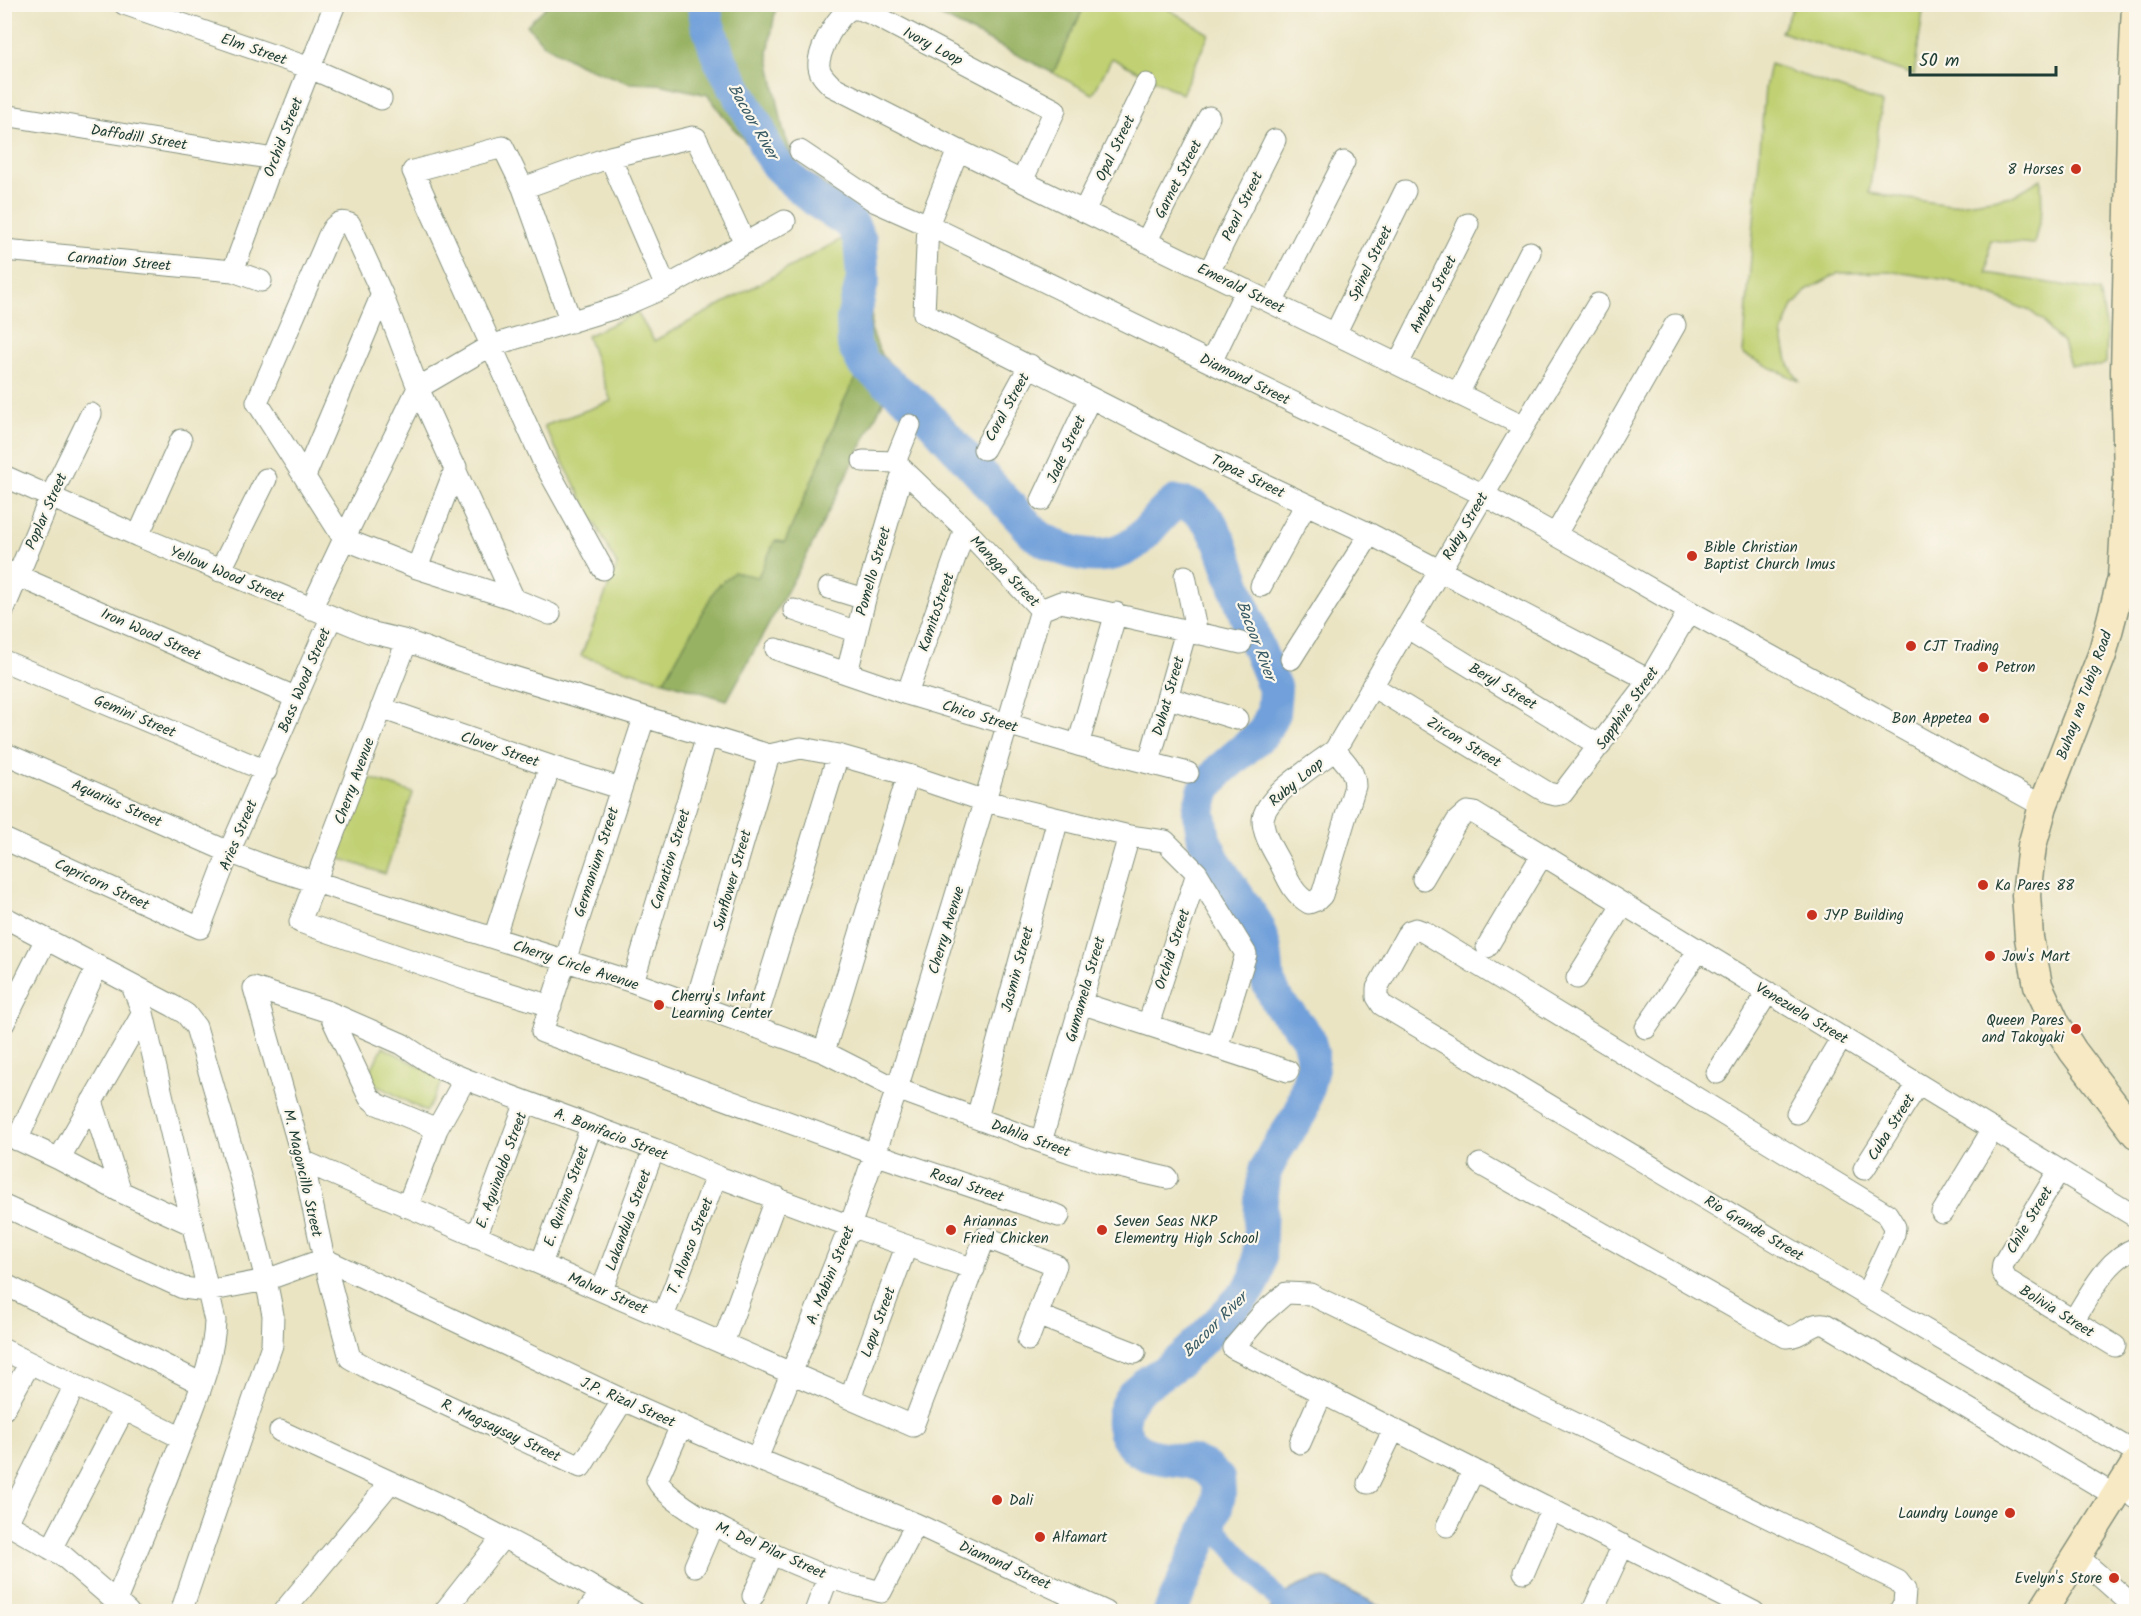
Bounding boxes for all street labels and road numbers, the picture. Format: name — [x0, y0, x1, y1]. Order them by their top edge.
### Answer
street label: Ivory Loop — [898, 21, 967, 73]
street label: Elm Street — [217, 27, 290, 72]
street label: Orchid Street — [258, 94, 310, 181]
street label: Opal Street — [1090, 111, 1142, 186]
street label: Daffodill Street — [89, 119, 189, 157]
street label: Garnet Street — [1149, 136, 1209, 223]
street label: Pearl Street — [1216, 167, 1270, 245]
street label: Spinel Street — [1342, 222, 1400, 305]
street label: Carnation Street — [66, 245, 172, 279]
street label: Amber Street — [1404, 251, 1464, 338]
street label: Emerald Street — [1193, 257, 1289, 321]
street label: Diamond Street — [1195, 348, 1294, 412]
street label: Coral Street — [979, 368, 1037, 446]
street label: Jade Street — [1041, 411, 1093, 487]
street label: Topaz Street — [1206, 449, 1289, 505]
street label: Poplar Street — [19, 469, 75, 554]
street label: Ruby Street — [1437, 488, 1495, 565]
street label: Pomello Street — [850, 524, 898, 619]
street label: Mangga Street — [964, 530, 1045, 613]
street label: Yellow Wood Street — [166, 540, 288, 610]
street label: KamitoStreet — [912, 569, 962, 655]
street label: Iron Wood Street — [97, 602, 205, 668]
street label: Bass Wood Street — [272, 624, 338, 737]
street label: Buhay na Tubig Road — [2050, 627, 2120, 763]
street label: Duhat Street — [1146, 653, 1192, 739]
street label: Beryl Street — [1464, 657, 1541, 717]
street label: Sapphire Street — [1590, 662, 1665, 755]
street label: Gemini Street — [90, 689, 180, 745]
street label: Chico Street — [939, 694, 1021, 740]
street label: Zircon Street — [1422, 711, 1506, 775]
street label: Clover Street — [457, 725, 542, 775]
street label: Cherry Avenue — [328, 734, 382, 828]
street label: Ruby Loop — [1264, 752, 1330, 813]
street label: Aquarius Street — [68, 773, 166, 835]
street label: Aries Street — [213, 796, 265, 875]
street label: Germanium Street — [568, 804, 626, 921]
street label: Carnation Street — [644, 806, 698, 913]
street label: Sunflower Street — [707, 827, 759, 934]
street label: Capricorn Street — [50, 852, 153, 917]
street label: Cherry Avenue — [922, 883, 972, 977]
street label: Orchid Street — [1149, 905, 1197, 993]
street label: Jasmin Street — [995, 923, 1041, 1015]
street label: Gumamela Street — [1059, 933, 1113, 1045]
street label: Cherry Circle Avenue — [509, 934, 642, 998]
street label: Venezuela Street — [1750, 977, 1853, 1051]
street label: Cuba Street — [1862, 1089, 1922, 1166]
street label: A. Bonifacio Street — [550, 1102, 671, 1168]
street label: M. Magoncillo Street — [276, 1107, 328, 1240]
street label: E. Aguinaldo Street — [470, 1109, 534, 1232]
street label: Dahlia Street — [988, 1113, 1074, 1164]
street label: E. Quirino Street — [538, 1142, 596, 1250]
street label: Rosal Street — [926, 1162, 1007, 1210]
street label: Lakandula Street — [599, 1166, 659, 1275]
street label: Chile Street — [2000, 1182, 2060, 1259]
street label: Rio Grande Street — [1699, 1190, 1808, 1268]
street label: T. Alonso Street — [661, 1194, 721, 1298]
street label: A. Mabini Street — [800, 1222, 862, 1328]
street label: Malvar Street — [564, 1266, 652, 1322]
street label: Bolivia Street — [2014, 1279, 2099, 1345]
street label: Lapu Street — [855, 1283, 903, 1361]
street label: J.P. Rizal Street — [576, 1371, 679, 1435]
street label: R. Magsaysay Street — [437, 1393, 564, 1469]
street label: M. Del Pilar Street — [711, 1516, 830, 1586]
street label: Diamond Street — [955, 1535, 1055, 1597]

